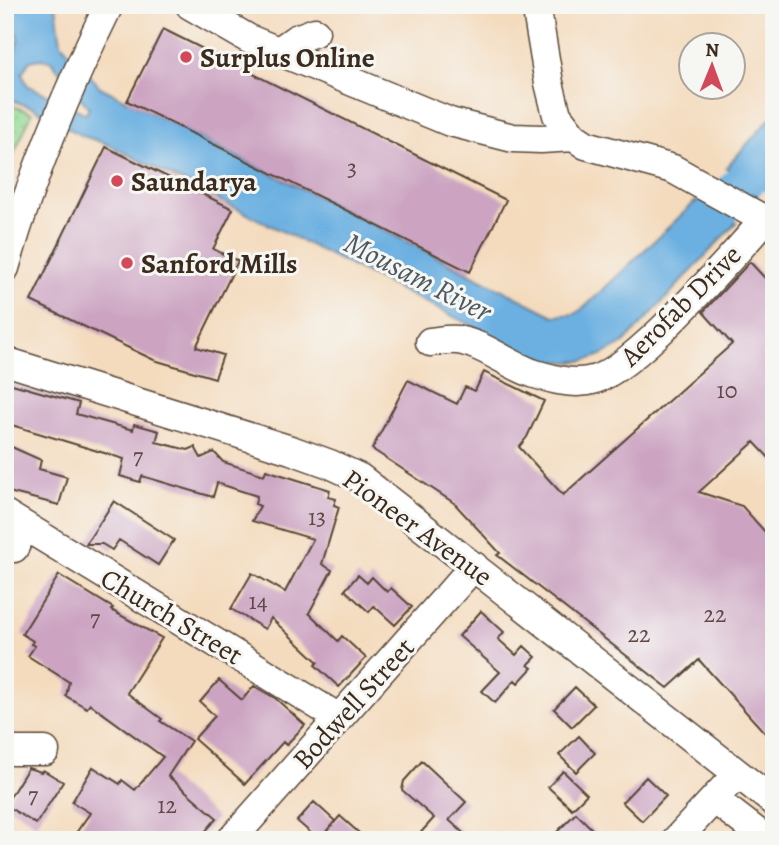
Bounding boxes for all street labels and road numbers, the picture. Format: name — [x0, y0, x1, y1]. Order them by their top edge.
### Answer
street label: Aerofab Drive — [611, 237, 750, 376]
street label: Pioneer Avenue — [335, 460, 500, 595]
street label: Church Street — [93, 560, 250, 674]
street label: Bodwell Street — [284, 630, 423, 778]

